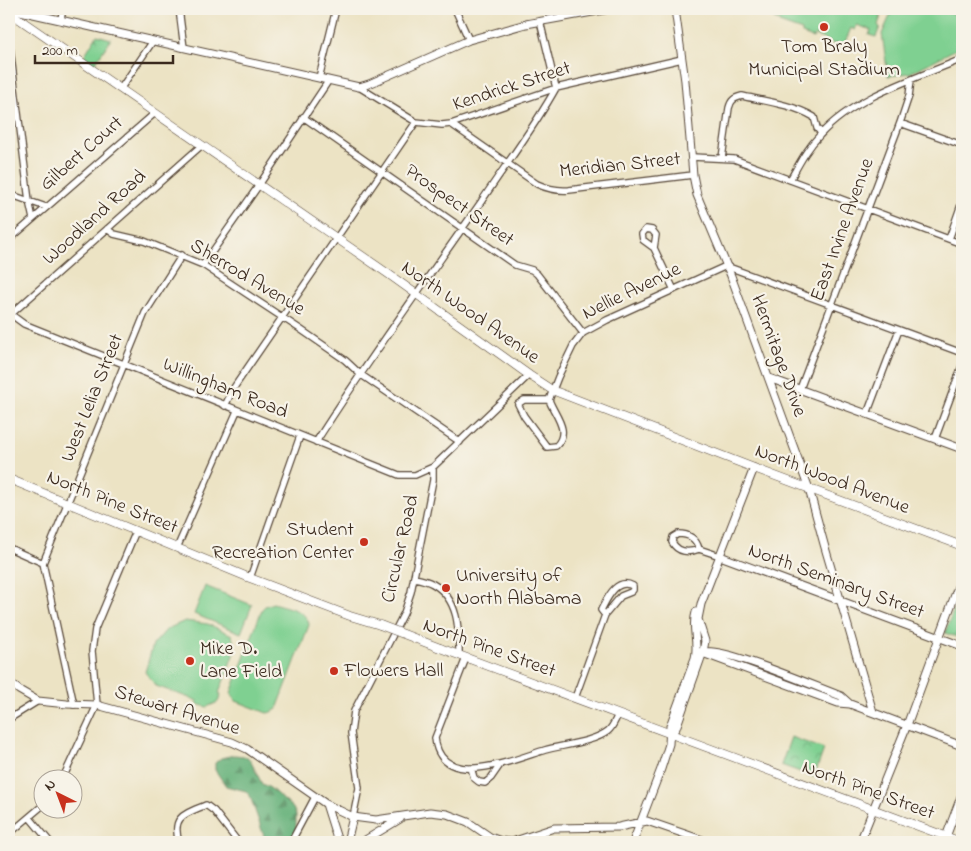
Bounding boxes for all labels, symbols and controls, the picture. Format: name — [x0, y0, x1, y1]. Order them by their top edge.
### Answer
marker: Tom Braly Municipal Stadium — [818, 21, 830, 33]
scale bar — [35, 32, 172, 64]
place label: Tom Braly Municipal Stadium — [748, 33, 900, 85]
text: 200 m — [42, 40, 78, 62]
street label: Kendrick Street — [449, 54, 575, 120]
street label: Gilbert Court — [34, 109, 130, 199]
street label: Meridian Street — [558, 145, 682, 187]
street label: East Irvine Avenue — [804, 154, 882, 306]
street label: Prospect Street — [398, 157, 520, 255]
street label: Woodland Road — [37, 163, 153, 273]
street label: Sherrod Avenue — [184, 232, 310, 324]
street label: North Wood Avenue — [395, 254, 545, 372]
street label: Nellie Avenue — [578, 256, 686, 328]
street label: Hermitage Drive — [742, 291, 814, 422]
street label: West Lelia Street — [54, 329, 132, 466]
street label: Willingham Road — [158, 351, 292, 428]
street label: North Wood Avenue — [750, 437, 914, 523]
street label: North Pine Street — [42, 463, 182, 543]
street label: Circular Road — [375, 492, 427, 606]
place label: Student Recreation Center — [212, 516, 355, 568]
marker: Student Recreation Center — [358, 536, 370, 548]
street label: North Seminary Street — [744, 537, 928, 627]
place label: University of North Alabama — [456, 562, 581, 614]
marker: University of North Alabama — [440, 582, 452, 594]
street label: North Pine Street — [418, 612, 560, 687]
place label: Mike D. Lane Field — [200, 635, 282, 687]
marker: Mike D. Lane Field — [184, 655, 196, 667]
place label: Flowers Hall — [343, 657, 443, 686]
marker: Flowers Hall — [328, 665, 340, 677]
street label: Stewart Avenue — [111, 678, 244, 744]
street label: North Pine Street — [797, 754, 939, 829]
north arrow — [32, 768, 82, 818]
text: N — [40, 774, 61, 796]

